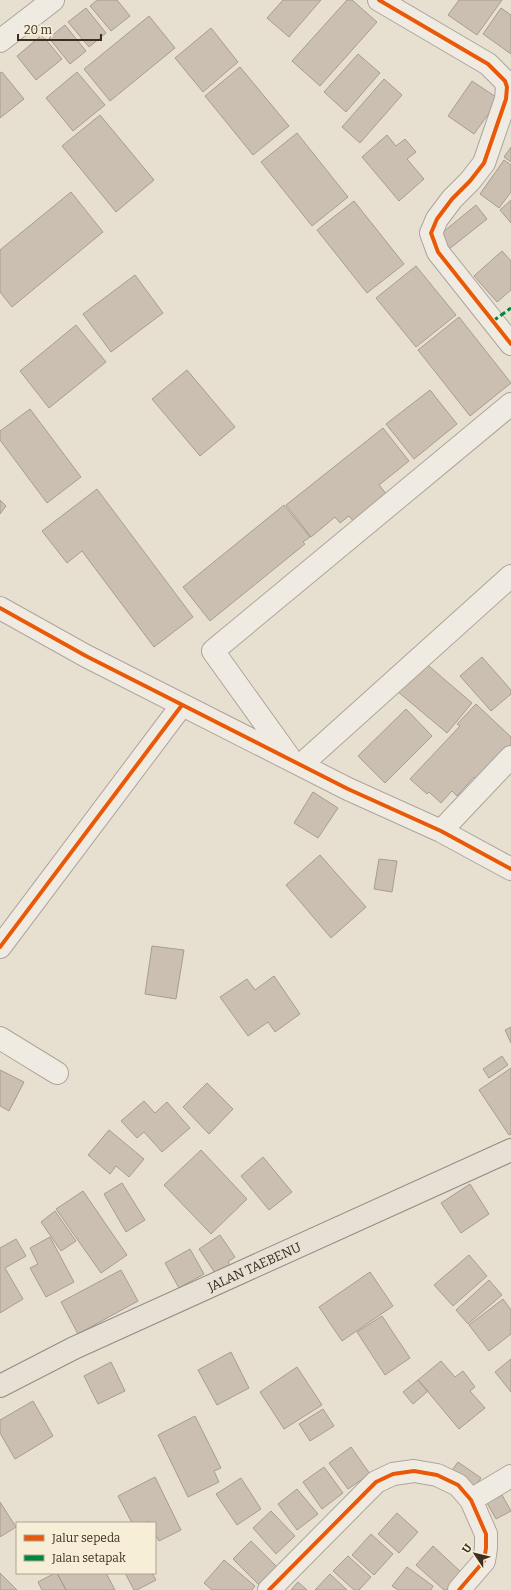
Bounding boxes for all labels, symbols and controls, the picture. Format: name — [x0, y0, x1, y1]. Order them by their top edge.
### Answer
scale bar — [18, 16, 101, 42]
text: 20 m — [24, 23, 53, 37]
street label: JALAN TAEBENU — [205, 1239, 304, 1295]
legend — [16, 1522, 156, 1574]
text: Jalur sepeda — [51, 1531, 121, 1545]
north arrow — [455, 1534, 495, 1574]
text: U — [460, 1541, 475, 1556]
text: Jalan setapak — [51, 1551, 126, 1565]

